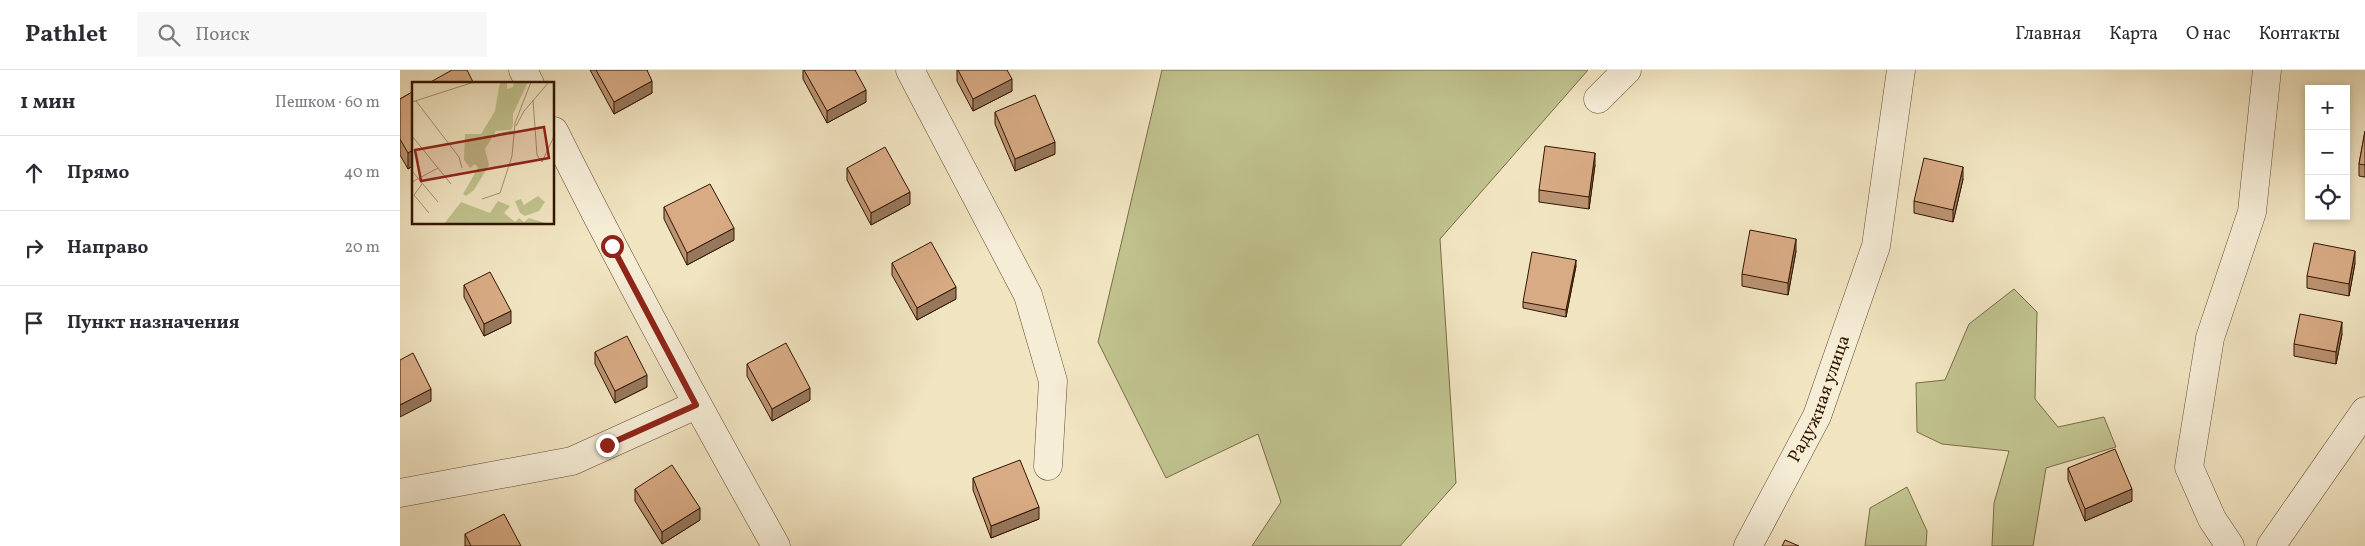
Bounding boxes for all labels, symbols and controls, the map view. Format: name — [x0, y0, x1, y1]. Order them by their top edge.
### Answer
search box — [137, 12, 487, 57]
text: Pathlet — [25, 18, 107, 52]
icon: search — [155, 21, 183, 49]
text: Поиск — [195, 22, 250, 48]
text: Главная — [2015, 22, 2081, 47]
text: Карта — [2109, 22, 2158, 47]
text: О нас — [2186, 22, 2231, 47]
text: Контакты — [2259, 22, 2340, 47]
inset map — [412, 82, 555, 225]
map controls — [2305, 85, 2350, 220]
button: + — [2305, 85, 2350, 130]
text: 1 мин — [20, 88, 76, 117]
text: Пешком · 60 m — [275, 92, 380, 114]
button: − — [2305, 130, 2350, 175]
icon: ahead — [20, 159, 48, 187]
text: Прямо — [67, 160, 129, 186]
text: 40 m — [344, 162, 380, 184]
button: locate — [2305, 175, 2350, 220]
icon: right — [20, 234, 48, 262]
text: Направо — [67, 235, 149, 261]
route start — [601, 235, 624, 258]
text: 20 m — [345, 237, 380, 259]
icon: arrive — [20, 309, 48, 337]
text: Пункт назначения — [67, 310, 240, 336]
street label: Радужная улица — [1782, 332, 1857, 467]
route end — [596, 434, 619, 457]

